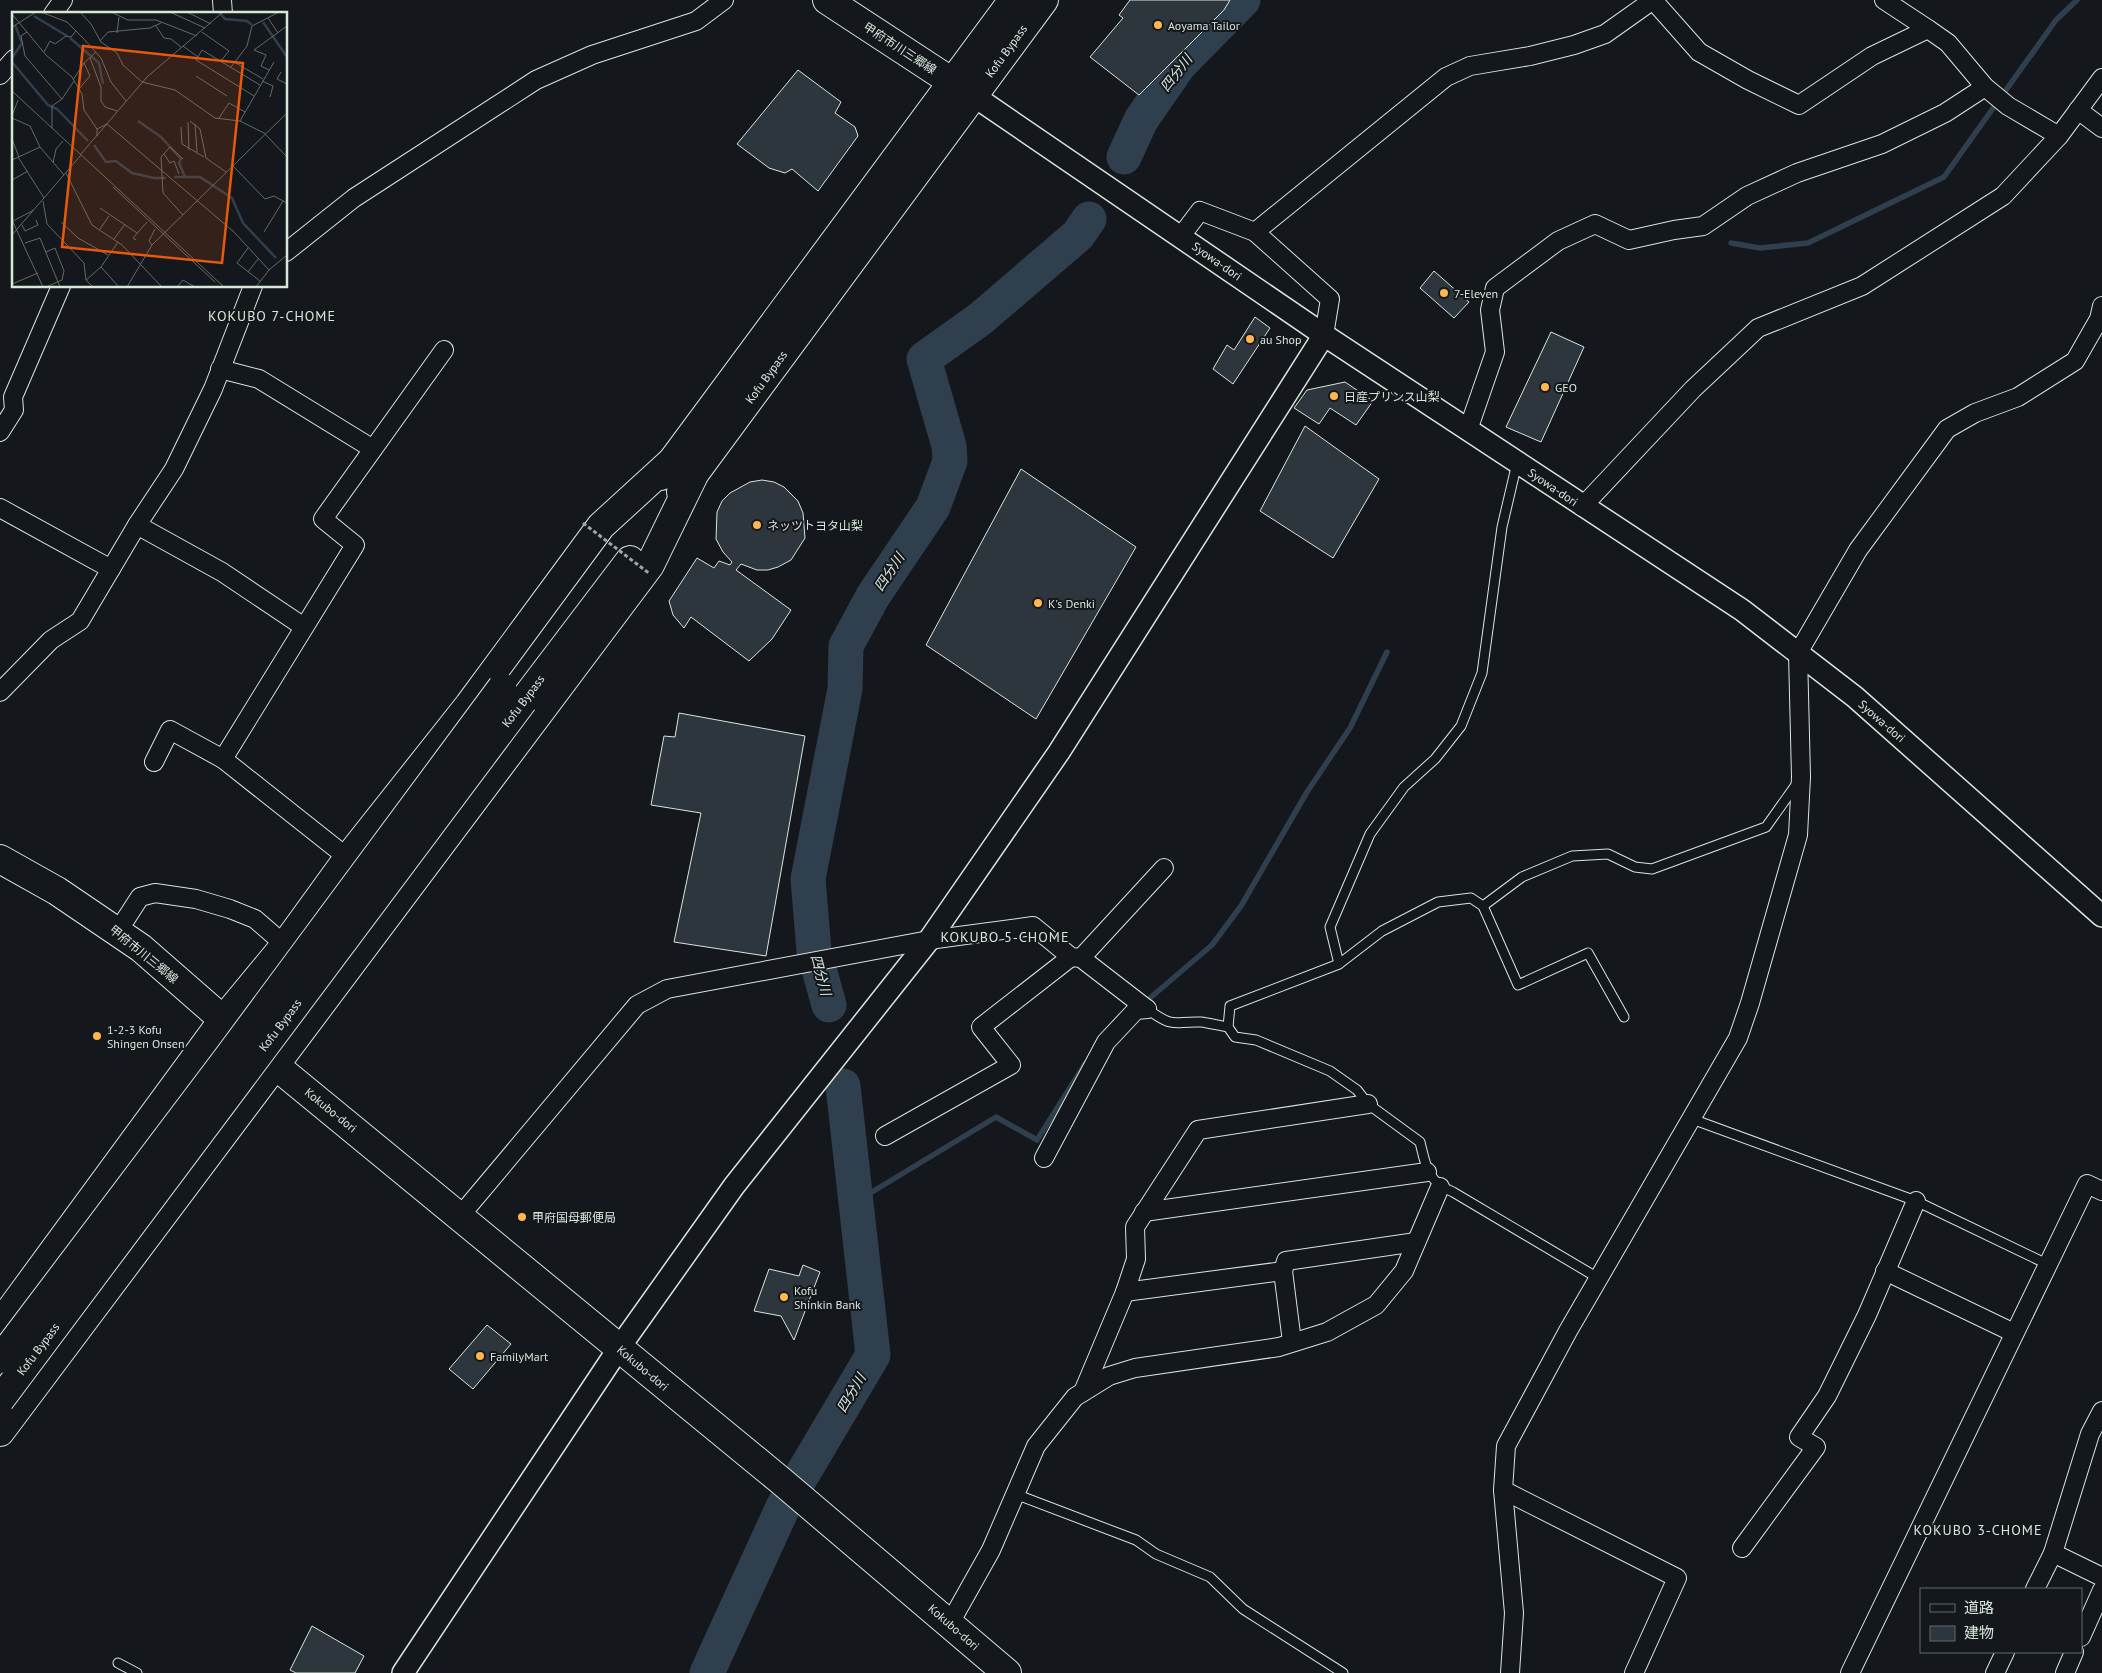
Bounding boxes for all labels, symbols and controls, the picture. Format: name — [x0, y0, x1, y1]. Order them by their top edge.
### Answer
inset map — [12, 12, 288, 288]
place label: Aoyama Tailor — [1168, 18, 1240, 33]
street label: 甲府市川三郷線 — [861, 19, 939, 77]
marker: Aoyama Tailor — [1152, 19, 1164, 31]
street label: Kofu Bypass — [982, 22, 1030, 80]
water label: 四分川 — [1156, 49, 1197, 95]
street label: Syowa-dori — [1189, 238, 1245, 284]
place label: 7-Eleven — [1454, 286, 1498, 301]
marker: 7-Eleven — [1438, 287, 1450, 299]
district label: KOKUBO 7-CHOME — [208, 307, 336, 325]
place label: au Shop — [1260, 332, 1301, 347]
marker: au Shop — [1244, 333, 1256, 345]
street label: Kofu Bypass — [742, 348, 790, 406]
place label: GEO — [1555, 380, 1577, 395]
marker: GEO — [1539, 381, 1551, 393]
place label: 日産プリンス山梨 — [1344, 389, 1440, 404]
marker: 日産プリンス山梨 — [1328, 390, 1340, 402]
street label: Syowa-dori — [1525, 465, 1581, 509]
place label: ネッツトヨタ山梨 — [767, 518, 863, 533]
marker: ネッツトヨタ山梨 — [751, 519, 763, 531]
water label: 四分川 — [870, 548, 909, 594]
place label: K's Denki — [1048, 596, 1095, 611]
marker: K's Denki — [1032, 597, 1044, 609]
street label: Kofu Bypass — [498, 672, 548, 730]
street label: Syowa-dori — [1855, 697, 1909, 745]
street label: 甲府市川三郷線 — [107, 922, 181, 986]
district label: KOKUBO 5-CHOME — [941, 928, 1069, 946]
water label: 四分川 — [807, 952, 836, 1000]
street label: Kofu Bypass — [255, 996, 305, 1054]
place label: 1-2-3 Kofu Shingen Onsen — [107, 1022, 185, 1051]
marker: 1-2-3 Kofu Shingen Onsen — [91, 1030, 103, 1042]
street label: Kokubo-dori — [302, 1084, 360, 1136]
place label: 甲府国母郵便局 — [532, 1210, 616, 1225]
marker: 甲府国母郵便局 — [516, 1211, 528, 1223]
place label: Kofu Shinkin Bank — [794, 1283, 861, 1312]
marker: Kofu Shinkin Bank — [778, 1291, 790, 1303]
street label: Kofu Bypass — [13, 1320, 63, 1378]
street label: Kokubo-dori — [614, 1342, 672, 1394]
place label: FamilyMart — [490, 1349, 548, 1364]
marker: FamilyMart — [474, 1350, 486, 1362]
water label: 四分川 — [832, 1369, 871, 1416]
district label: KOKUBO 3-CHOME — [1914, 1521, 2042, 1539]
legend — [1920, 1588, 2082, 1653]
text: 道路 — [1964, 1598, 1994, 1617]
street label: Kokubo-dori — [925, 1601, 983, 1653]
text: 建物 — [1964, 1623, 1994, 1642]

